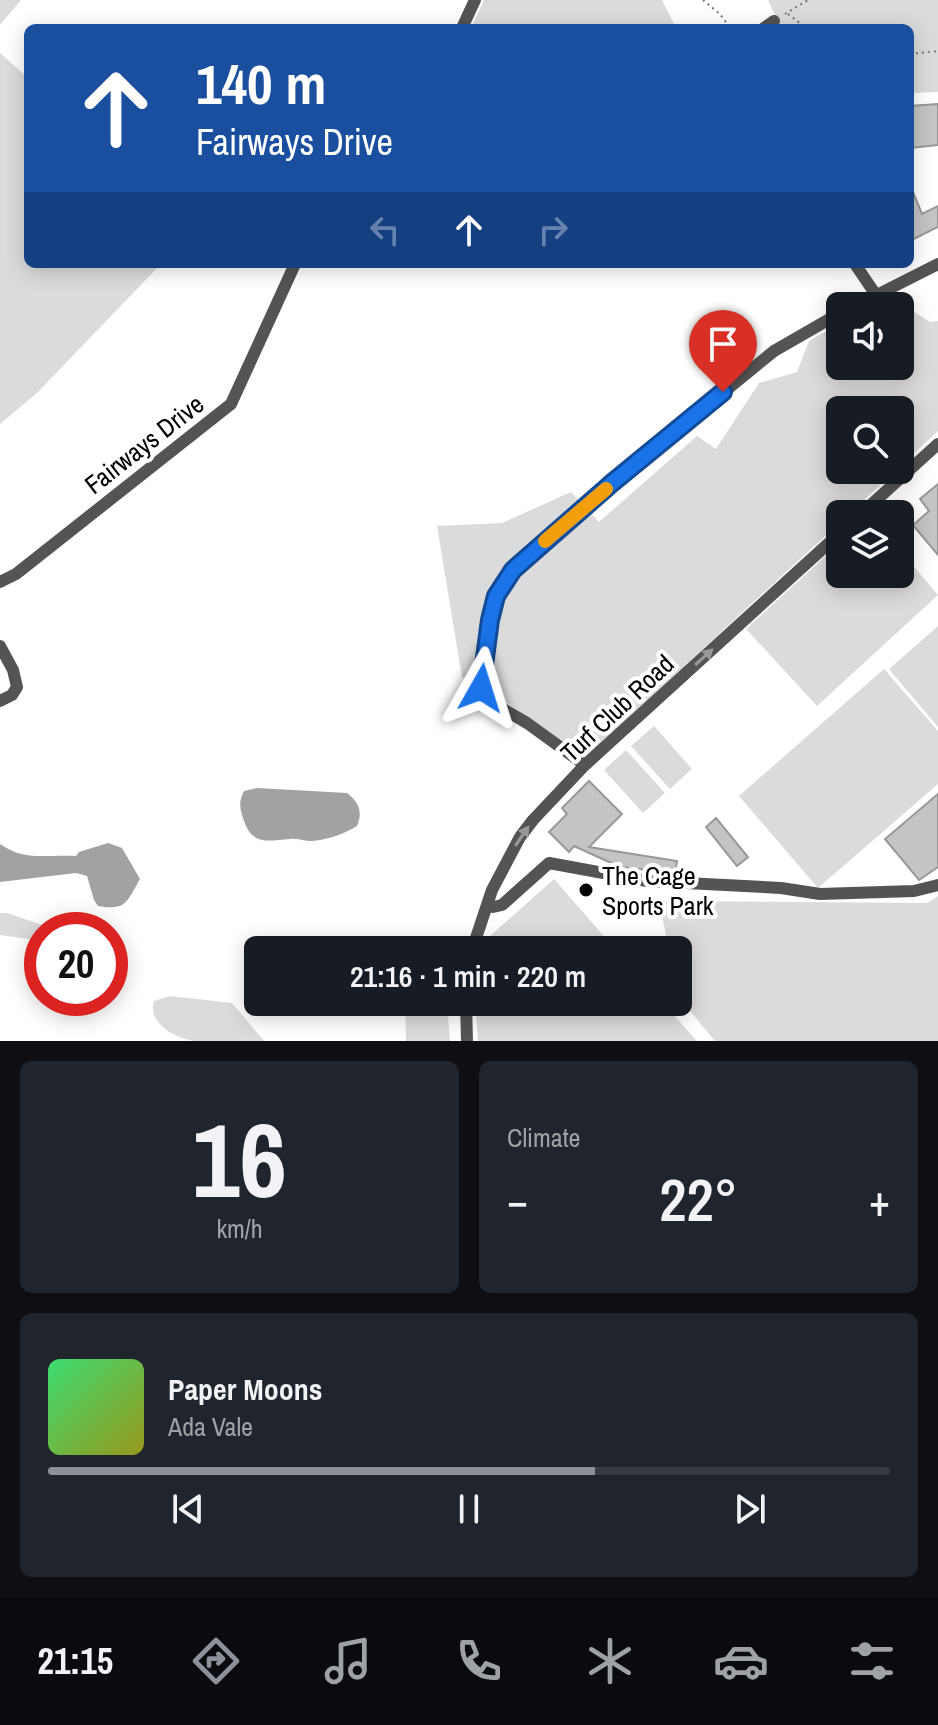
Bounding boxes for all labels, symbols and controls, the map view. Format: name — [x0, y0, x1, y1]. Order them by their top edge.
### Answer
text: 140 m — [196, 46, 326, 121]
icon: ahead — [64, 56, 168, 160]
text: Fairways Drive — [196, 118, 393, 166]
icon: left — [363, 208, 407, 252]
icon: ahead — [447, 208, 491, 252]
icon: right — [531, 208, 575, 252]
map controls — [826, 292, 914, 588]
button: sound — [826, 292, 914, 380]
pin — [689, 310, 757, 392]
icon: arrive — [701, 322, 745, 366]
street label: Fairways Drive — [77, 386, 211, 502]
button: search — [826, 396, 914, 484]
button: layers — [826, 500, 914, 588]
position arrow — [439, 646, 523, 730]
street label: Turf Club Road — [553, 647, 681, 769]
one-way arrow — [695, 648, 714, 666]
one-way arrow — [514, 825, 529, 846]
place label: The Cage Sports Park — [602, 858, 714, 923]
marker: The Cage Sports Park — [577, 881, 595, 899]
speed limit sign: 20 — [24, 912, 128, 1016]
text: 21:16 · 1 min · 220 m — [350, 956, 586, 996]
text: 16 — [192, 1089, 287, 1229]
text: Climate — [507, 1120, 580, 1155]
text: 22° — [659, 1159, 738, 1240]
text: − — [507, 1170, 528, 1230]
text: + — [869, 1170, 890, 1230]
text: km/h — [216, 1211, 263, 1246]
text: Paper Moons — [168, 1369, 322, 1409]
text: Ada Vale — [168, 1409, 253, 1444]
icon: previous — [166, 1487, 210, 1531]
icon: pause — [447, 1487, 491, 1531]
icon: next — [728, 1487, 772, 1531]
icon: directions — [188, 1633, 244, 1689]
icon: music — [320, 1633, 376, 1689]
icon: phone — [451, 1633, 507, 1689]
icon: climate — [582, 1633, 638, 1689]
icon: car — [713, 1633, 769, 1689]
icon: filters — [844, 1633, 900, 1689]
text: 21:15 — [38, 1637, 113, 1685]

